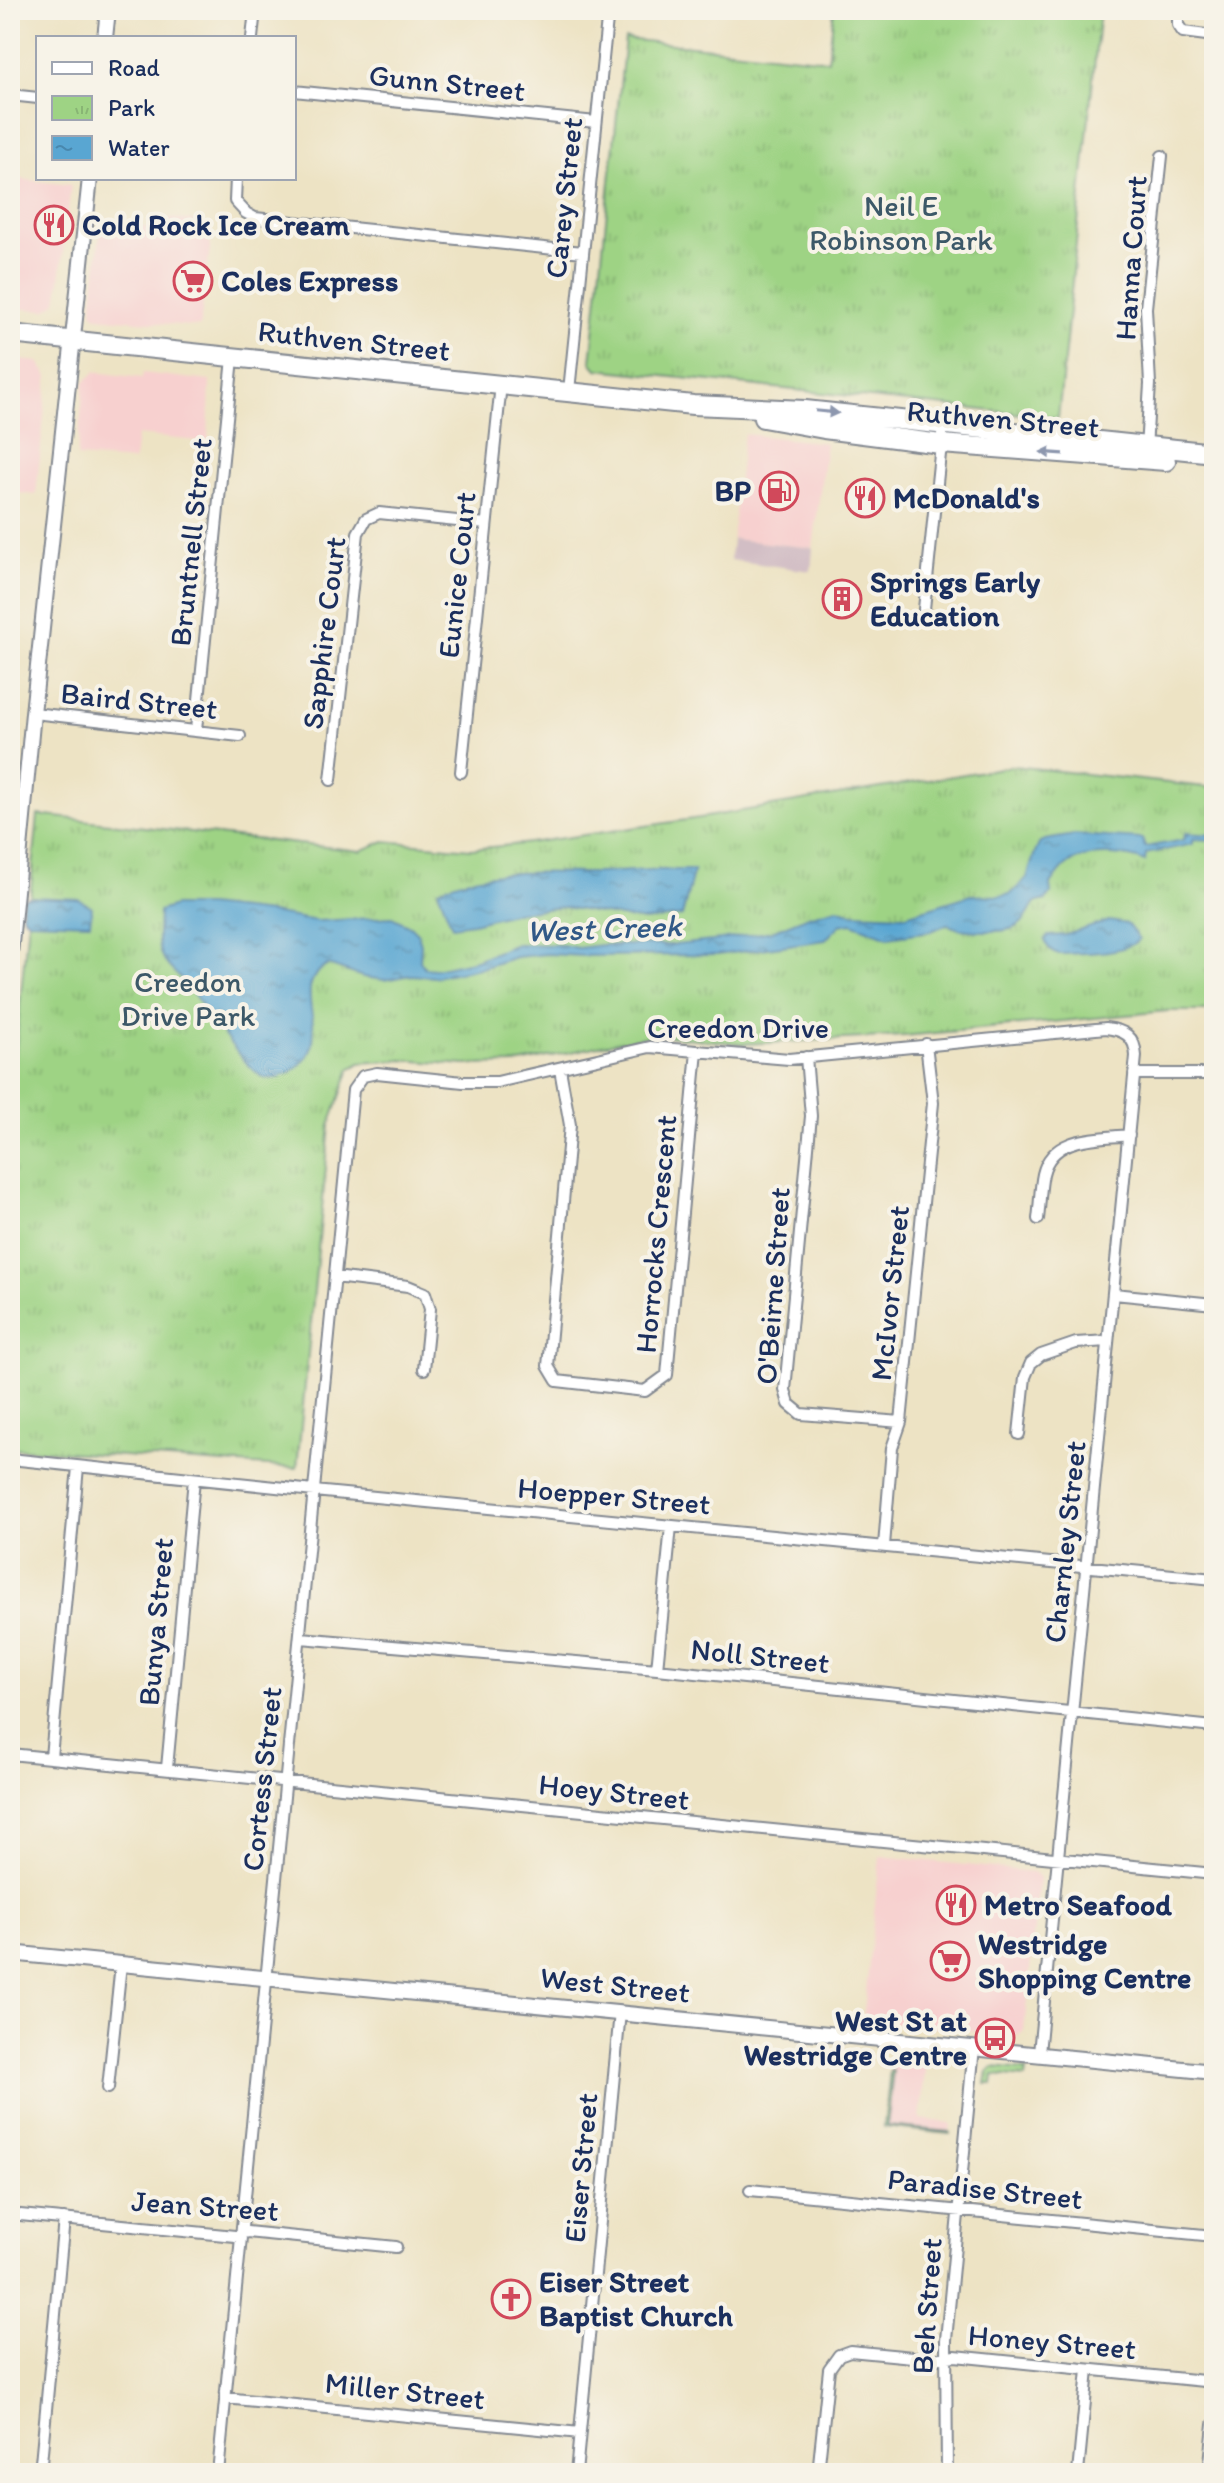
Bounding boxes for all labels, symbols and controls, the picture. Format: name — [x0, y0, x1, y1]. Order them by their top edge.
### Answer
legend — [36, 36, 296, 180]
text: Road — [108, 53, 160, 82]
street label: Gunn Street — [367, 56, 527, 109]
text: Park — [108, 93, 155, 122]
street label: Carey Street — [537, 115, 590, 280]
text: Water — [108, 133, 170, 162]
street label: Hanna Court — [1106, 174, 1155, 342]
park label: Neil E Robinson Park — [809, 187, 993, 258]
restaurant icon: Cold Rock Ice Cream — [33, 204, 75, 246]
place label: Cold Rock Ice Cream — [82, 206, 350, 243]
supermarket icon: Coles Express — [172, 260, 214, 302]
place label: Coles Express — [221, 262, 398, 299]
street label: Ruthven Street — [256, 312, 452, 369]
street label: Ruthven Street — [905, 392, 1101, 445]
one-way arrow — [815, 406, 840, 419]
street label: Bruntnell Street — [161, 436, 220, 648]
one-way arrow — [1040, 446, 1065, 459]
fuel station icon: BP — [758, 470, 800, 512]
place label: BP — [714, 472, 751, 509]
restaurant icon: McDonald's — [844, 477, 886, 519]
place label: McDonald's — [893, 479, 1040, 516]
street label: Eunice Court — [429, 490, 484, 660]
street label: Sapphire Court — [293, 535, 354, 731]
place label: Springs Early Education — [870, 563, 1041, 634]
building icon: Springs Early Education — [821, 578, 863, 620]
street label: Baird Street — [59, 674, 219, 727]
water label: West Creek — [526, 906, 684, 950]
park label: Creedon Drive Park — [121, 963, 256, 1034]
street label: Creedon Drive — [647, 1009, 829, 1046]
street label: Horrocks Crescent — [627, 1113, 684, 1355]
street label: O'Beirne Street — [747, 1186, 798, 1386]
street label: McIvor Street — [862, 1203, 917, 1383]
street label: Charnley Street — [1035, 1439, 1094, 1645]
street label: Hoepper Street — [516, 1469, 712, 1522]
street label: Bunya Street — [130, 1536, 181, 1708]
street label: Noll Street — [689, 1630, 831, 1681]
street label: Cortess Street — [233, 1685, 290, 1873]
street label: Hoey Street — [537, 1765, 691, 1818]
restaurant icon: Metro Seafood — [935, 1884, 977, 1926]
place label: Metro Seafood — [984, 1886, 1172, 1923]
place label: Westridge Shopping Centre — [978, 1925, 1191, 1996]
supermarket icon: Westridge Shopping Centre — [929, 1940, 971, 1982]
street label: West Street — [538, 1958, 692, 2011]
place label: West St at Westridge Centre — [743, 2002, 967, 2073]
bus stop icon: West St at Westridge Centre — [974, 2017, 1016, 2059]
street label: Eiser Street — [556, 2092, 605, 2244]
street label: Paradise Street — [886, 2160, 1085, 2217]
street label: Jean Street — [130, 2182, 280, 2229]
street label: Beh Street — [903, 2237, 950, 2375]
place label: Eiser Street Baptist Church — [539, 2263, 734, 2334]
church icon: Eiser Street Baptist Church — [490, 2278, 532, 2320]
street label: Honey Street — [967, 2316, 1137, 2367]
street label: Miller Street — [323, 2364, 487, 2417]

